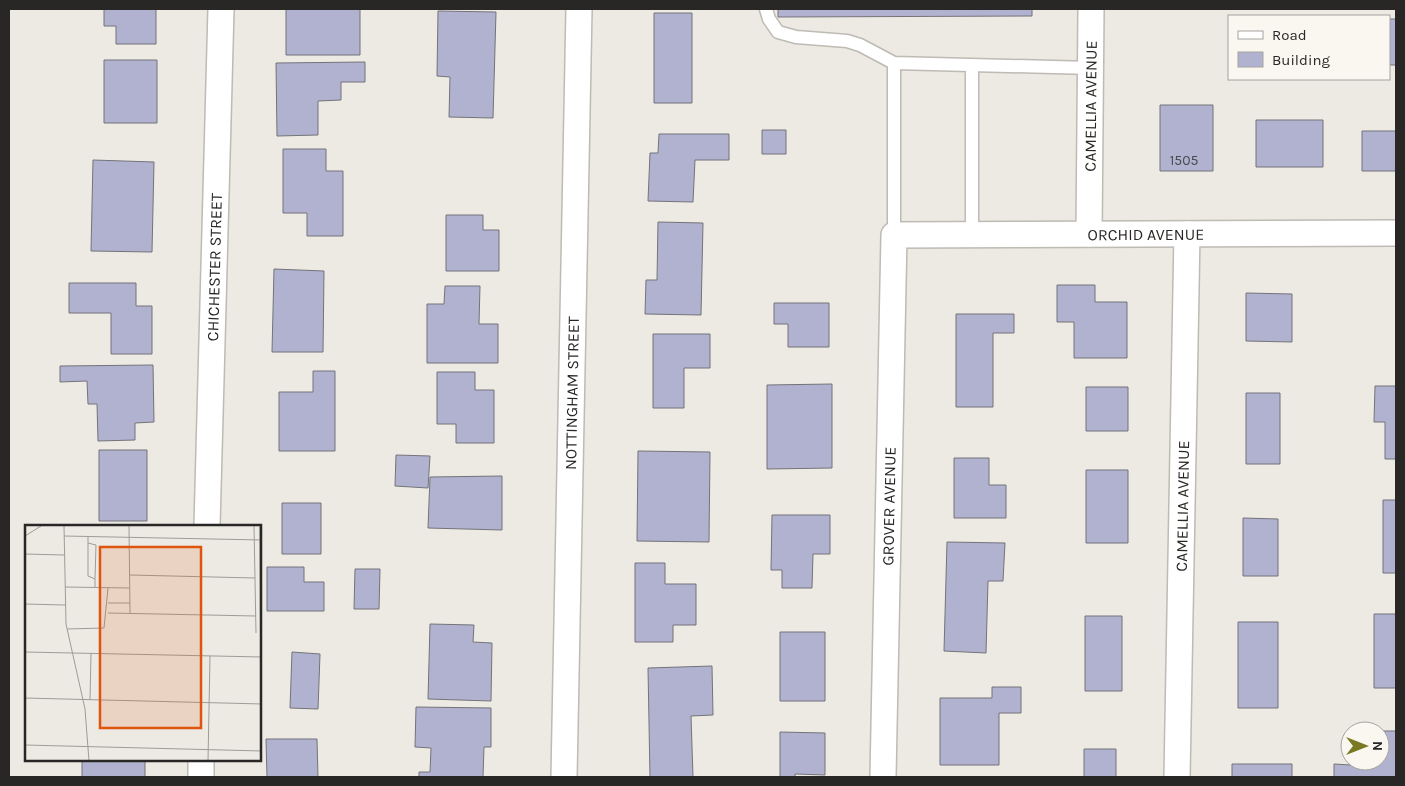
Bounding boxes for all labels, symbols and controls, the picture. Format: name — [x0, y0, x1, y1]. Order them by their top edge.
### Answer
legend — [1228, 15, 1390, 80]
text: Road — [1272, 26, 1307, 44]
street label: CAMELLIA AVENUE — [1081, 40, 1101, 172]
text: Building — [1272, 51, 1330, 69]
house number: 1505 — [1170, 152, 1198, 169]
street label: CHICHESTER STREET — [203, 193, 226, 342]
street label: ORCHID AVENUE — [1088, 225, 1204, 244]
street label: NOTTINGHAM STREET — [561, 316, 583, 470]
street label: CAMELLIA AVENUE — [1172, 440, 1193, 572]
street label: GROVER AVENUE — [878, 446, 900, 566]
inset map — [25, 525, 261, 761]
north arrow — [1340, 721, 1390, 771]
text: N — [1369, 741, 1386, 751]

